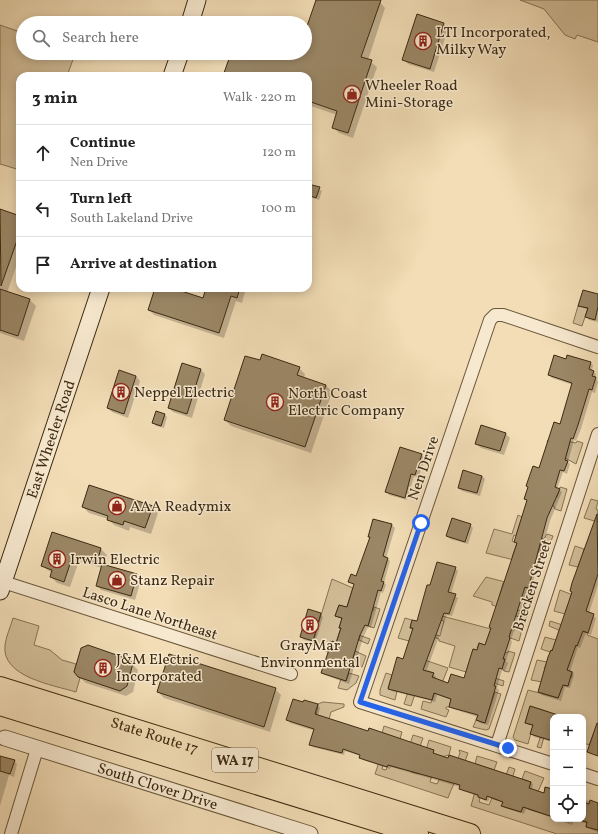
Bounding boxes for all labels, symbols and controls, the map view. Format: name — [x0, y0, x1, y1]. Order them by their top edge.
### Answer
search box — [16, 16, 312, 60]
place label: LTI Incorporated, Milky Way — [436, 23, 550, 61]
icon: search — [30, 27, 52, 49]
text: Search here — [62, 28, 139, 49]
building icon: LTI Incorporated, Milky Way — [413, 31, 433, 51]
place label: Wheeler Road Mini-Storage — [365, 76, 458, 114]
shop icon: Wheeler Road Mini-Storage — [342, 84, 362, 104]
text: 3 min — [32, 87, 78, 110]
text: Walk · 220 m — [223, 89, 296, 107]
text: Continue — [70, 133, 135, 154]
icon: ahead — [32, 142, 54, 164]
text: 120 m — [262, 144, 296, 162]
text: Nen Drive — [70, 154, 128, 172]
text: Turn left — [70, 189, 132, 210]
icon: left — [32, 198, 54, 220]
text: 100 m — [261, 200, 296, 218]
text: South Lakeland Drive — [70, 210, 193, 228]
icon: arrive — [32, 254, 54, 276]
text: Arrive at destination — [70, 254, 217, 275]
street label: East Wheeler Road — [22, 378, 82, 502]
building icon: Neppel Electric — [111, 382, 131, 402]
place label: Neppel Electric — [134, 383, 234, 404]
place label: North Coast Electric Company — [288, 384, 405, 422]
building icon: North Coast Electric Company — [265, 392, 285, 412]
street label: Nen Drive — [404, 433, 445, 504]
shop icon: AAA Readymix — [107, 496, 127, 516]
place label: AAA Readymix — [130, 497, 232, 518]
route start — [412, 514, 430, 532]
street label: Brecken Street — [509, 537, 558, 634]
building icon: Irwin Electric — [47, 549, 67, 569]
place label: Irwin Electric — [70, 550, 160, 571]
shop icon: Stanz Repair — [107, 570, 127, 590]
place label: Stanz Repair — [130, 571, 214, 592]
street label: Lasco Lane Northeast — [79, 583, 220, 646]
building icon: GrayMar Environmental — [300, 615, 320, 635]
place label: GrayMar Environmental — [260, 636, 360, 674]
place label: J&M Electric Incorporated — [116, 650, 202, 688]
building icon: J&M Electric Incorporated — [93, 658, 113, 678]
street label: State Route 17 — [108, 713, 201, 760]
map controls — [550, 714, 586, 822]
button: + — [550, 714, 586, 750]
route end — [499, 739, 517, 757]
road number: WA 17 — [212, 748, 258, 772]
button: − — [550, 750, 586, 786]
street label: South Clover Drive — [94, 759, 220, 816]
button: locate — [550, 786, 586, 822]

